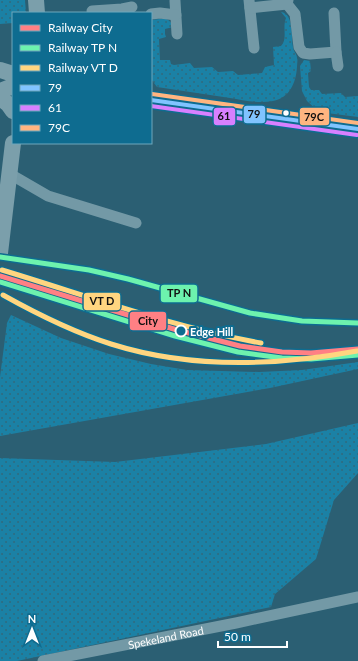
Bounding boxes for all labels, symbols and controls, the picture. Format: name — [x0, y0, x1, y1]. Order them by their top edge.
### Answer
legend — [12, 12, 152, 144]
text: Railway City — [48, 20, 113, 35]
text: Railway TP N — [48, 40, 117, 55]
text: Railway VT D — [48, 60, 118, 75]
text: 79 — [48, 80, 62, 95]
text: 61 — [48, 100, 62, 115]
line badge: 79 — [243, 105, 266, 124]
line badge: 61 — [213, 107, 236, 126]
text: 79 — [248, 107, 260, 120]
line badge: 79C — [299, 107, 330, 126]
unlabelled marker — [281, 108, 291, 118]
text: 61 — [218, 109, 230, 122]
text: 79C — [304, 110, 325, 123]
text: 79C — [48, 120, 70, 135]
line badge: TP N — [160, 284, 198, 303]
text: TP N — [167, 286, 191, 299]
line badge: VT D — [83, 292, 121, 311]
text: VT D — [89, 294, 114, 307]
line badge: City — [129, 311, 167, 331]
text: City — [138, 314, 158, 327]
marker: Edge Hill — [174, 324, 188, 338]
place label: Edge Hill — [190, 325, 234, 338]
north arrow — [12, 609, 52, 649]
text: N — [28, 612, 36, 625]
street label: Spekeland Road — [127, 623, 204, 651]
scale bar — [218, 623, 287, 649]
text: 50 m — [224, 629, 251, 644]

